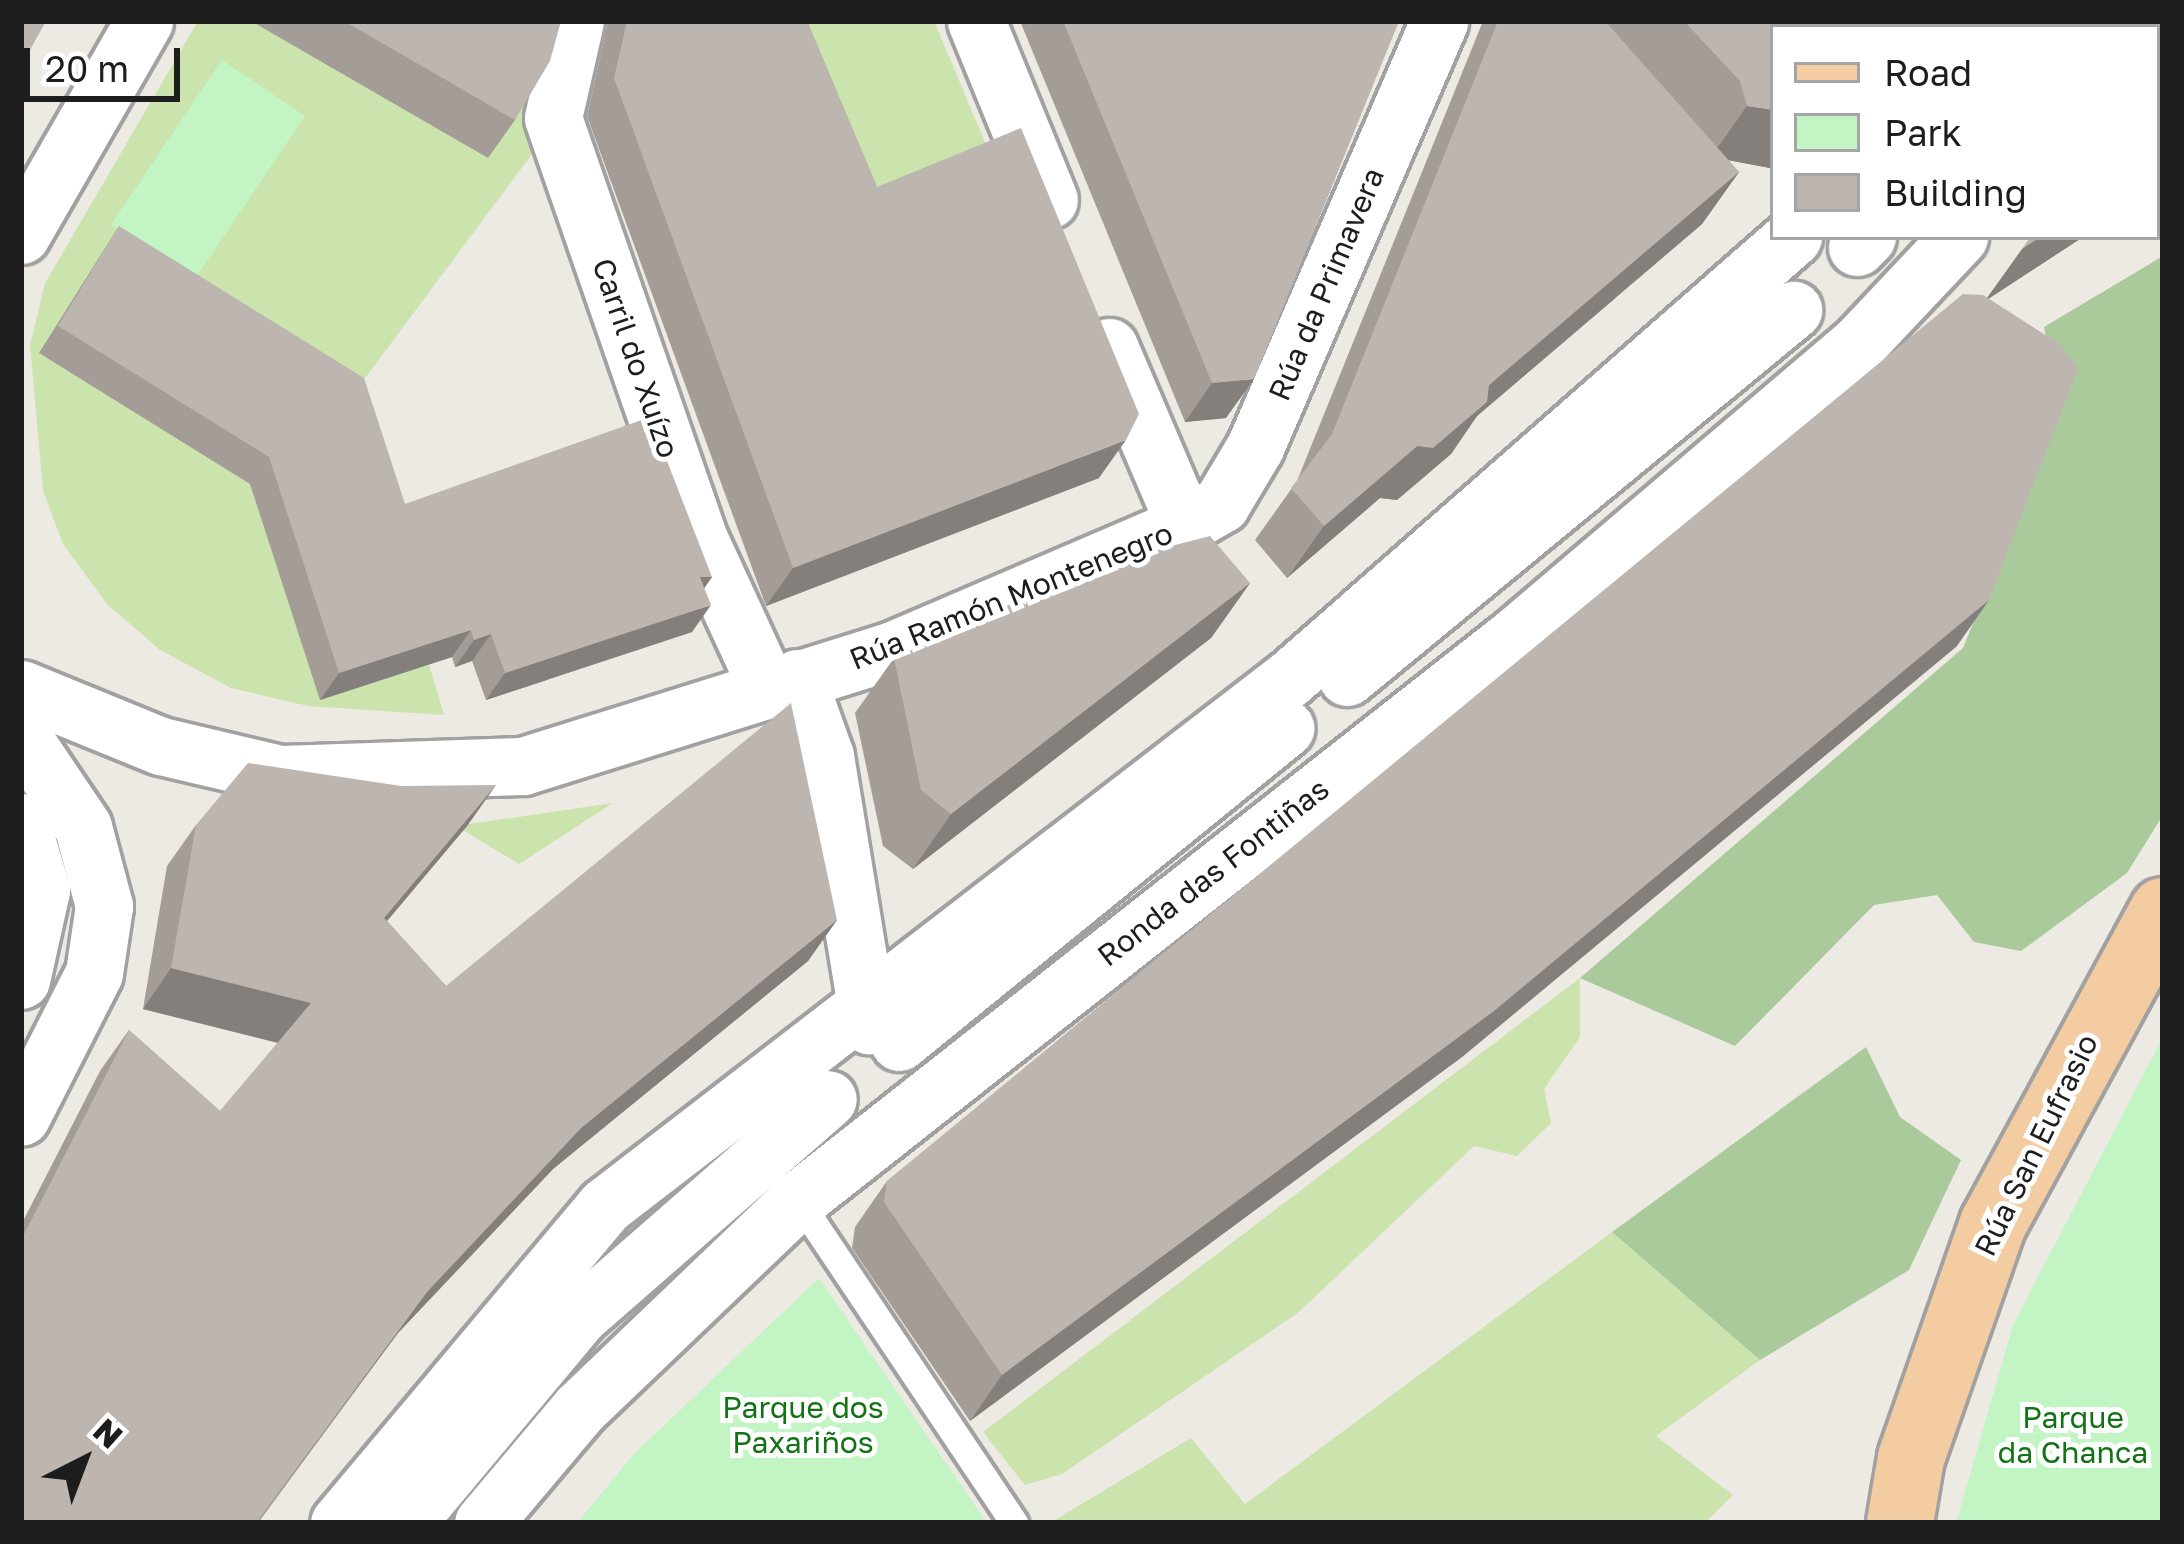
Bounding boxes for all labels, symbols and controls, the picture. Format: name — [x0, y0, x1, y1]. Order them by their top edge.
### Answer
scale bar — [30, 24, 186, 98]
legend — [1770, 24, 2160, 240]
text: 20 m — [45, 47, 129, 90]
text: Road — [1884, 51, 1972, 94]
text: Park — [1884, 111, 1962, 154]
street label: Rúa da Primavera — [1261, 162, 1391, 406]
text: Building — [1884, 171, 2027, 214]
street label: Carril do Xuízo — [585, 254, 687, 462]
street label: Rúa Ramón Montenegro — [844, 515, 1178, 677]
street label: Ronda das Fontiñas — [1090, 771, 1336, 973]
street label: Rúa San Eufrasio — [1967, 1028, 2105, 1262]
park label: Parque dos Paxariños — [722, 1389, 884, 1460]
park label: Parque da Chanca — [1998, 1399, 2148, 1470]
north arrow — [24, 1400, 144, 1520]
text: N — [86, 1410, 131, 1456]

